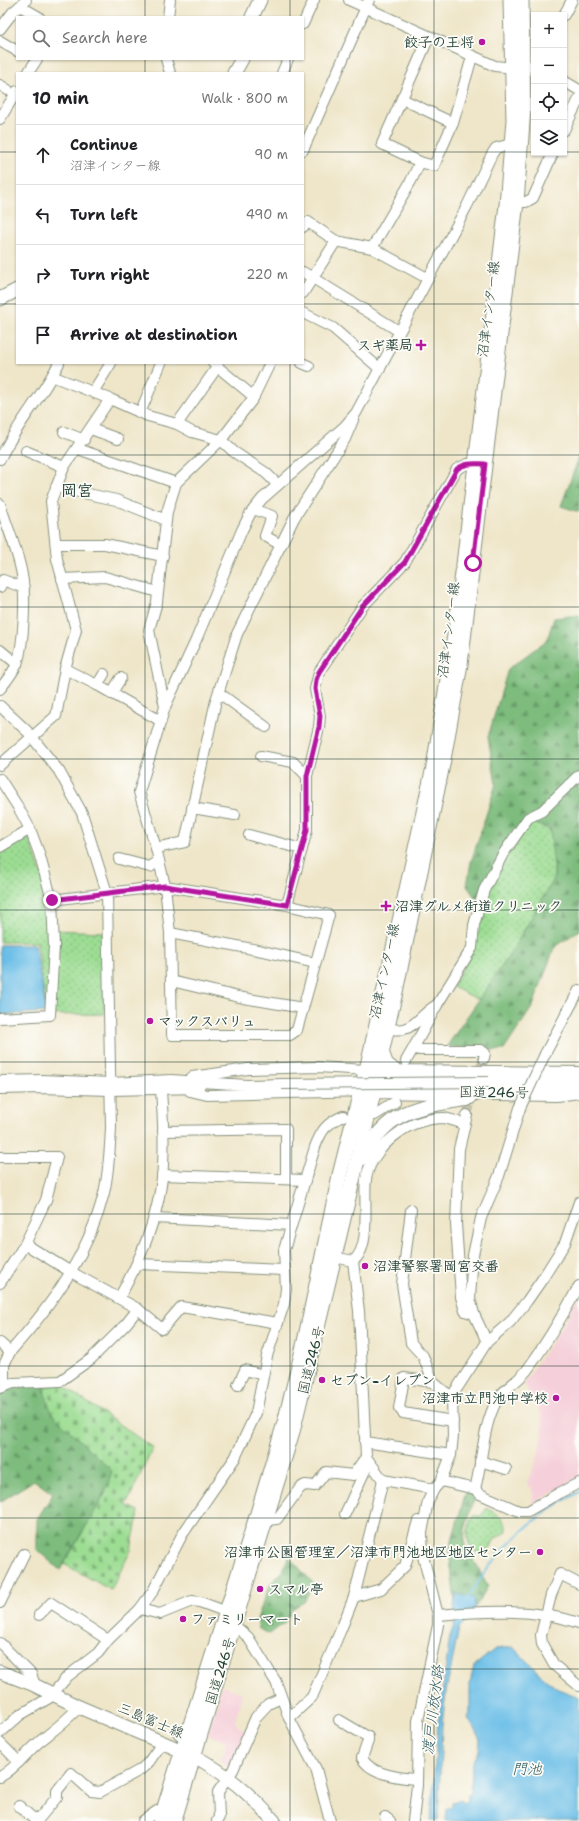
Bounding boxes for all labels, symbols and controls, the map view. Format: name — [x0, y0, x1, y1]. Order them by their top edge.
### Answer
map controls — [531, 12, 567, 156]
button: + — [531, 12, 567, 48]
search box — [16, 16, 304, 60]
icon: search — [30, 27, 52, 49]
text: Search here — [62, 28, 148, 48]
place label: 餃子の王将 — [404, 33, 474, 51]
marker: 餃子の王将 — [477, 37, 487, 47]
button: − — [531, 48, 567, 84]
button: locate — [531, 84, 567, 120]
text: 10 min — [32, 87, 89, 109]
text: Walk · 800 m — [201, 90, 288, 107]
button: layers — [531, 120, 567, 156]
text: Continue — [70, 135, 138, 155]
icon: ahead — [32, 144, 54, 166]
text: 90 m — [254, 146, 288, 163]
text: 沼津インター線 — [70, 157, 160, 174]
icon: left — [32, 204, 54, 226]
text: Turn left — [70, 205, 138, 225]
text: 490 m — [246, 206, 288, 223]
street label: 沼津インター線 — [473, 260, 503, 358]
icon: right — [32, 264, 54, 286]
text: Turn right — [70, 265, 150, 285]
text: 220 m — [246, 266, 288, 283]
icon: arrive — [32, 324, 54, 346]
text: Arrive at destination — [70, 325, 238, 345]
place label: スギ薬局 — [357, 336, 413, 354]
marker: スギ薬局 — [416, 340, 426, 350]
district label: 岡宮 — [61, 480, 93, 501]
route start — [464, 554, 482, 572]
street label: 沼津インター線 — [433, 581, 463, 679]
route end — [43, 891, 61, 909]
place label: 沼津グルメ街道クリニック — [395, 897, 562, 915]
marker: 沼津グルメ街道クリニック — [380, 900, 392, 912]
street label: 沼津インター線 — [365, 921, 403, 1021]
place label: マックスバリュ — [158, 1012, 256, 1030]
marker: マックスバリュ — [145, 1016, 155, 1026]
street label: 国道246号 — [459, 1082, 529, 1102]
place label: 沼津警察署岡宮交番 — [373, 1257, 499, 1275]
marker: 沼津警察署岡宮交番 — [360, 1261, 370, 1271]
street label: 国道246号 — [294, 1324, 328, 1396]
place label: セブン-イレブン — [330, 1371, 435, 1389]
marker: セブン-イレブン — [317, 1375, 327, 1385]
place label: 沼津市立門池中学校 — [422, 1389, 548, 1407]
marker: 沼津市立門池中学校 — [551, 1393, 561, 1403]
place label: 沼津市公園管理室／沼津市門池地区地区センター — [224, 1543, 532, 1561]
marker: 沼津市公園管理室／沼津市門池地区地区センター — [535, 1547, 545, 1557]
place label: スマル亭 — [268, 1580, 324, 1598]
marker: スマル亭 — [255, 1584, 265, 1594]
place label: ファミリーマート — [191, 1610, 304, 1628]
marker: ファミリーマート — [178, 1614, 188, 1624]
street label: 国道246号 — [201, 1635, 239, 1707]
water label: 渡戸川放水路 — [418, 1663, 449, 1756]
street label: 三島富士線 — [115, 1698, 187, 1742]
water label: 門池 — [512, 1759, 543, 1779]

